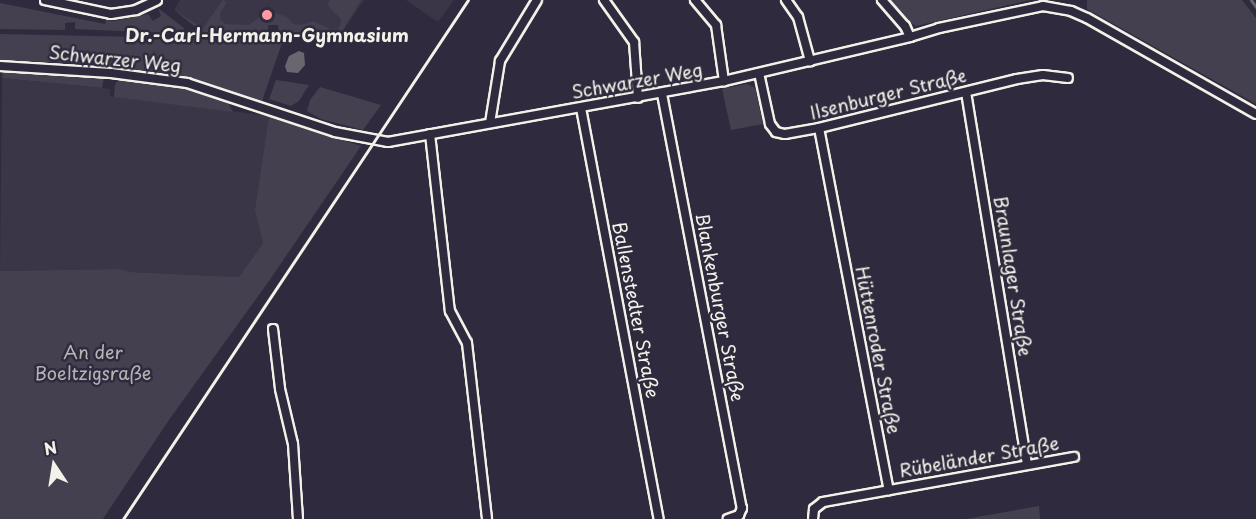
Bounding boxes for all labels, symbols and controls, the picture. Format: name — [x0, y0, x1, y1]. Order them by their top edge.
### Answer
marker: Dr.-Carl-Hermann-Gymnasium — [260, 8, 274, 22]
place label: Dr.-Carl-Hermann-Gymnasium — [125, 24, 409, 46]
street label: Schwarzer Weg — [47, 41, 183, 77]
street label: Schwarzer Weg — [569, 59, 705, 103]
street label: Ilsenburger Straße — [807, 64, 969, 124]
street label: Braunlager Straße — [990, 194, 1036, 358]
street label: Blankenburger Straße — [691, 210, 749, 404]
street label: Ballenstedter Straße — [608, 220, 664, 400]
street label: Hüttenroder Straße — [851, 264, 905, 436]
park label: An der Boeltzigsraße — [35, 342, 151, 385]
street label: Rübeländer Straße — [897, 432, 1061, 482]
text: N — [42, 434, 59, 460]
north arrow — [24, 435, 84, 495]

